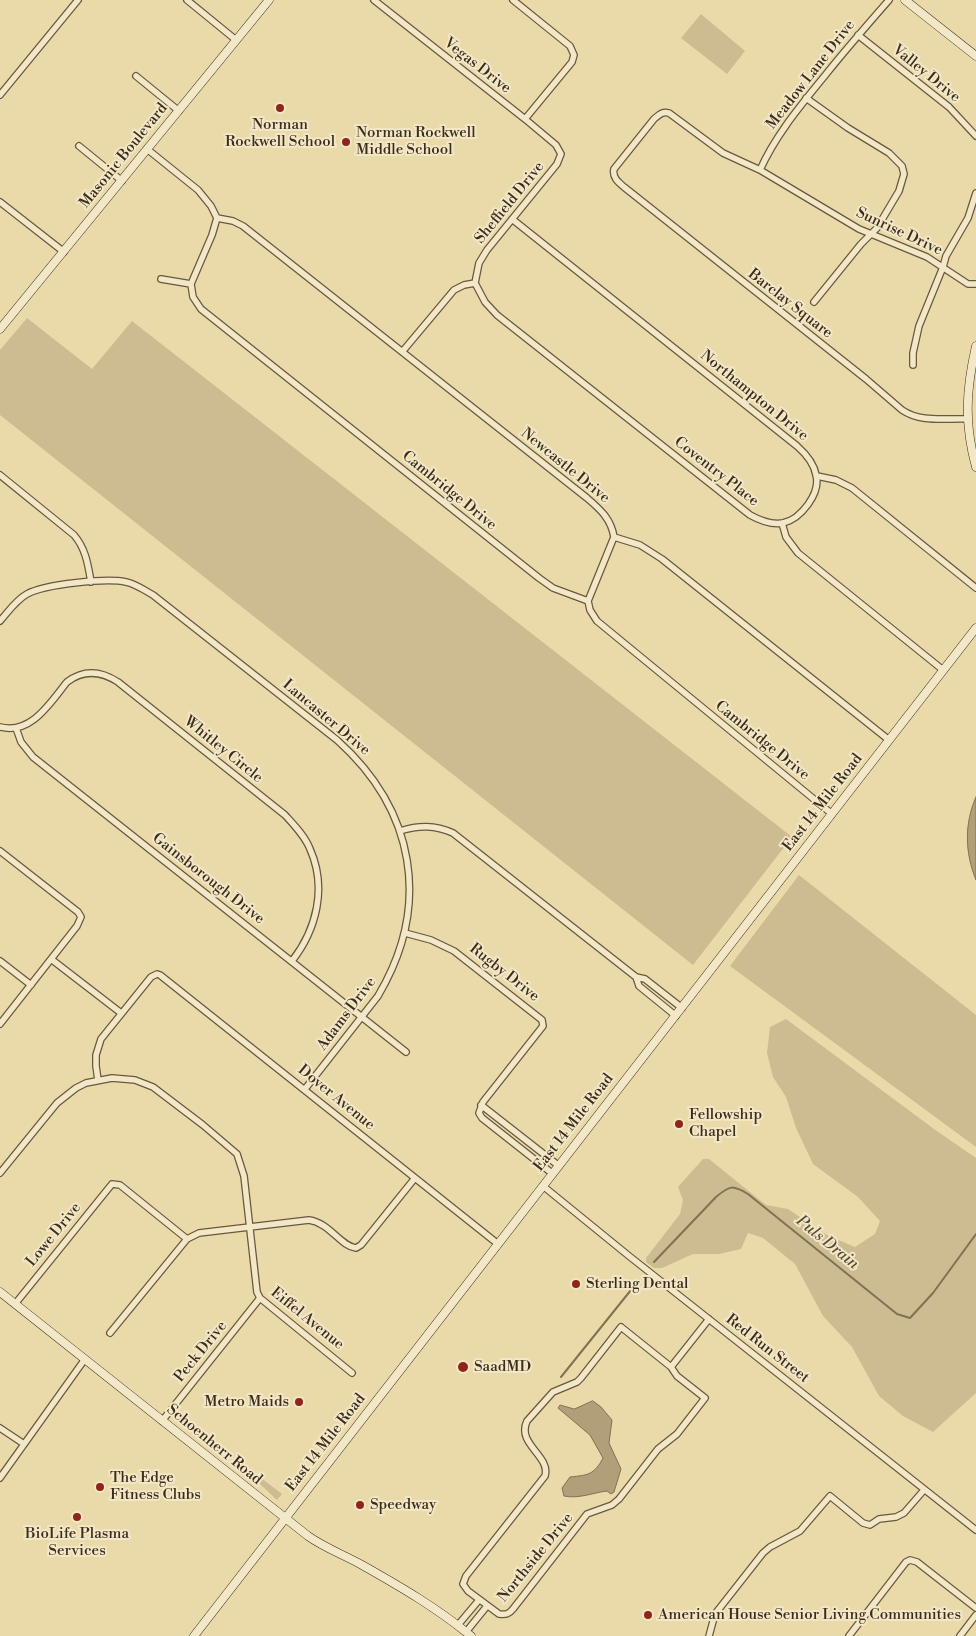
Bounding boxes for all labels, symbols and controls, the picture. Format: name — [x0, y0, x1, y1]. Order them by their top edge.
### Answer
street label: Meadow Lane Drive — [763, 17, 859, 133]
street label: Vegas Drive — [440, 34, 514, 98]
street label: Valley Drive — [888, 41, 964, 107]
street label: Masonic Boulevard — [76, 100, 172, 212]
marker: Norman Rockwell School — [274, 102, 286, 114]
place label: Norman Rockwell School — [225, 116, 335, 151]
place label: Norman Rockwell Middle School — [356, 124, 476, 159]
marker: Norman Rockwell Middle School — [340, 136, 352, 148]
street label: Sheffield Drive — [471, 158, 549, 248]
street label: Sunrise Drive — [853, 204, 945, 260]
street label: Barclay Square — [744, 265, 836, 343]
street label: Northampton Drive — [696, 347, 812, 445]
street label: Newcastle Drive — [517, 425, 613, 507]
street label: Coventry Place — [670, 433, 762, 511]
street label: Cambridge Drive — [398, 447, 500, 535]
street label: Lancaster Drive — [279, 676, 373, 760]
street label: Cambridge Drive — [711, 697, 813, 785]
street label: Whitley Circle — [180, 713, 266, 787]
street label: East 14 Mile Road — [779, 751, 867, 855]
street label: Gainsborough Drive — [148, 830, 268, 928]
street label: Rugby Drive — [466, 940, 542, 1006]
street label: Adams Drive — [314, 974, 380, 1054]
street label: Dover Avenue — [294, 1062, 378, 1134]
street label: East 14 Mile Road — [530, 1071, 618, 1175]
place label: Fellowship Chapel — [689, 1106, 762, 1141]
marker: Fellowship Chapel — [673, 1118, 685, 1130]
street label: Lowe Drive — [23, 1199, 85, 1271]
water label: Puls Drain — [792, 1212, 862, 1274]
place label: Sterling Dental — [586, 1275, 689, 1293]
marker: Sterling Dental — [570, 1278, 582, 1290]
street label: Eiffel Avenue — [267, 1284, 347, 1354]
street label: Red Run Street — [722, 1311, 812, 1387]
street label: Peck Drive — [171, 1318, 231, 1386]
place label: SaadMD — [474, 1358, 531, 1376]
marker: SaadMD — [456, 1360, 470, 1374]
street label: East 14 Mile Road — [282, 1391, 370, 1495]
place label: Metro Maids — [204, 1393, 289, 1411]
marker: Metro Maids — [293, 1396, 305, 1408]
street label: Schoenherr Road — [163, 1401, 265, 1489]
place label: The Edge Fitness Clubs — [110, 1469, 201, 1504]
marker: The Edge Fitness Clubs — [94, 1481, 106, 1493]
place label: Speedway — [370, 1496, 436, 1514]
marker: Speedway — [354, 1499, 366, 1511]
street label: Northside Drive — [495, 1510, 577, 1606]
marker: BioLife Plasma Services — [71, 1511, 83, 1523]
place label: BioLife Plasma Services — [25, 1525, 129, 1560]
place label: American House Senior Living Communities — [658, 1606, 961, 1624]
marker: American House Senior Living Communities — [642, 1609, 654, 1621]

